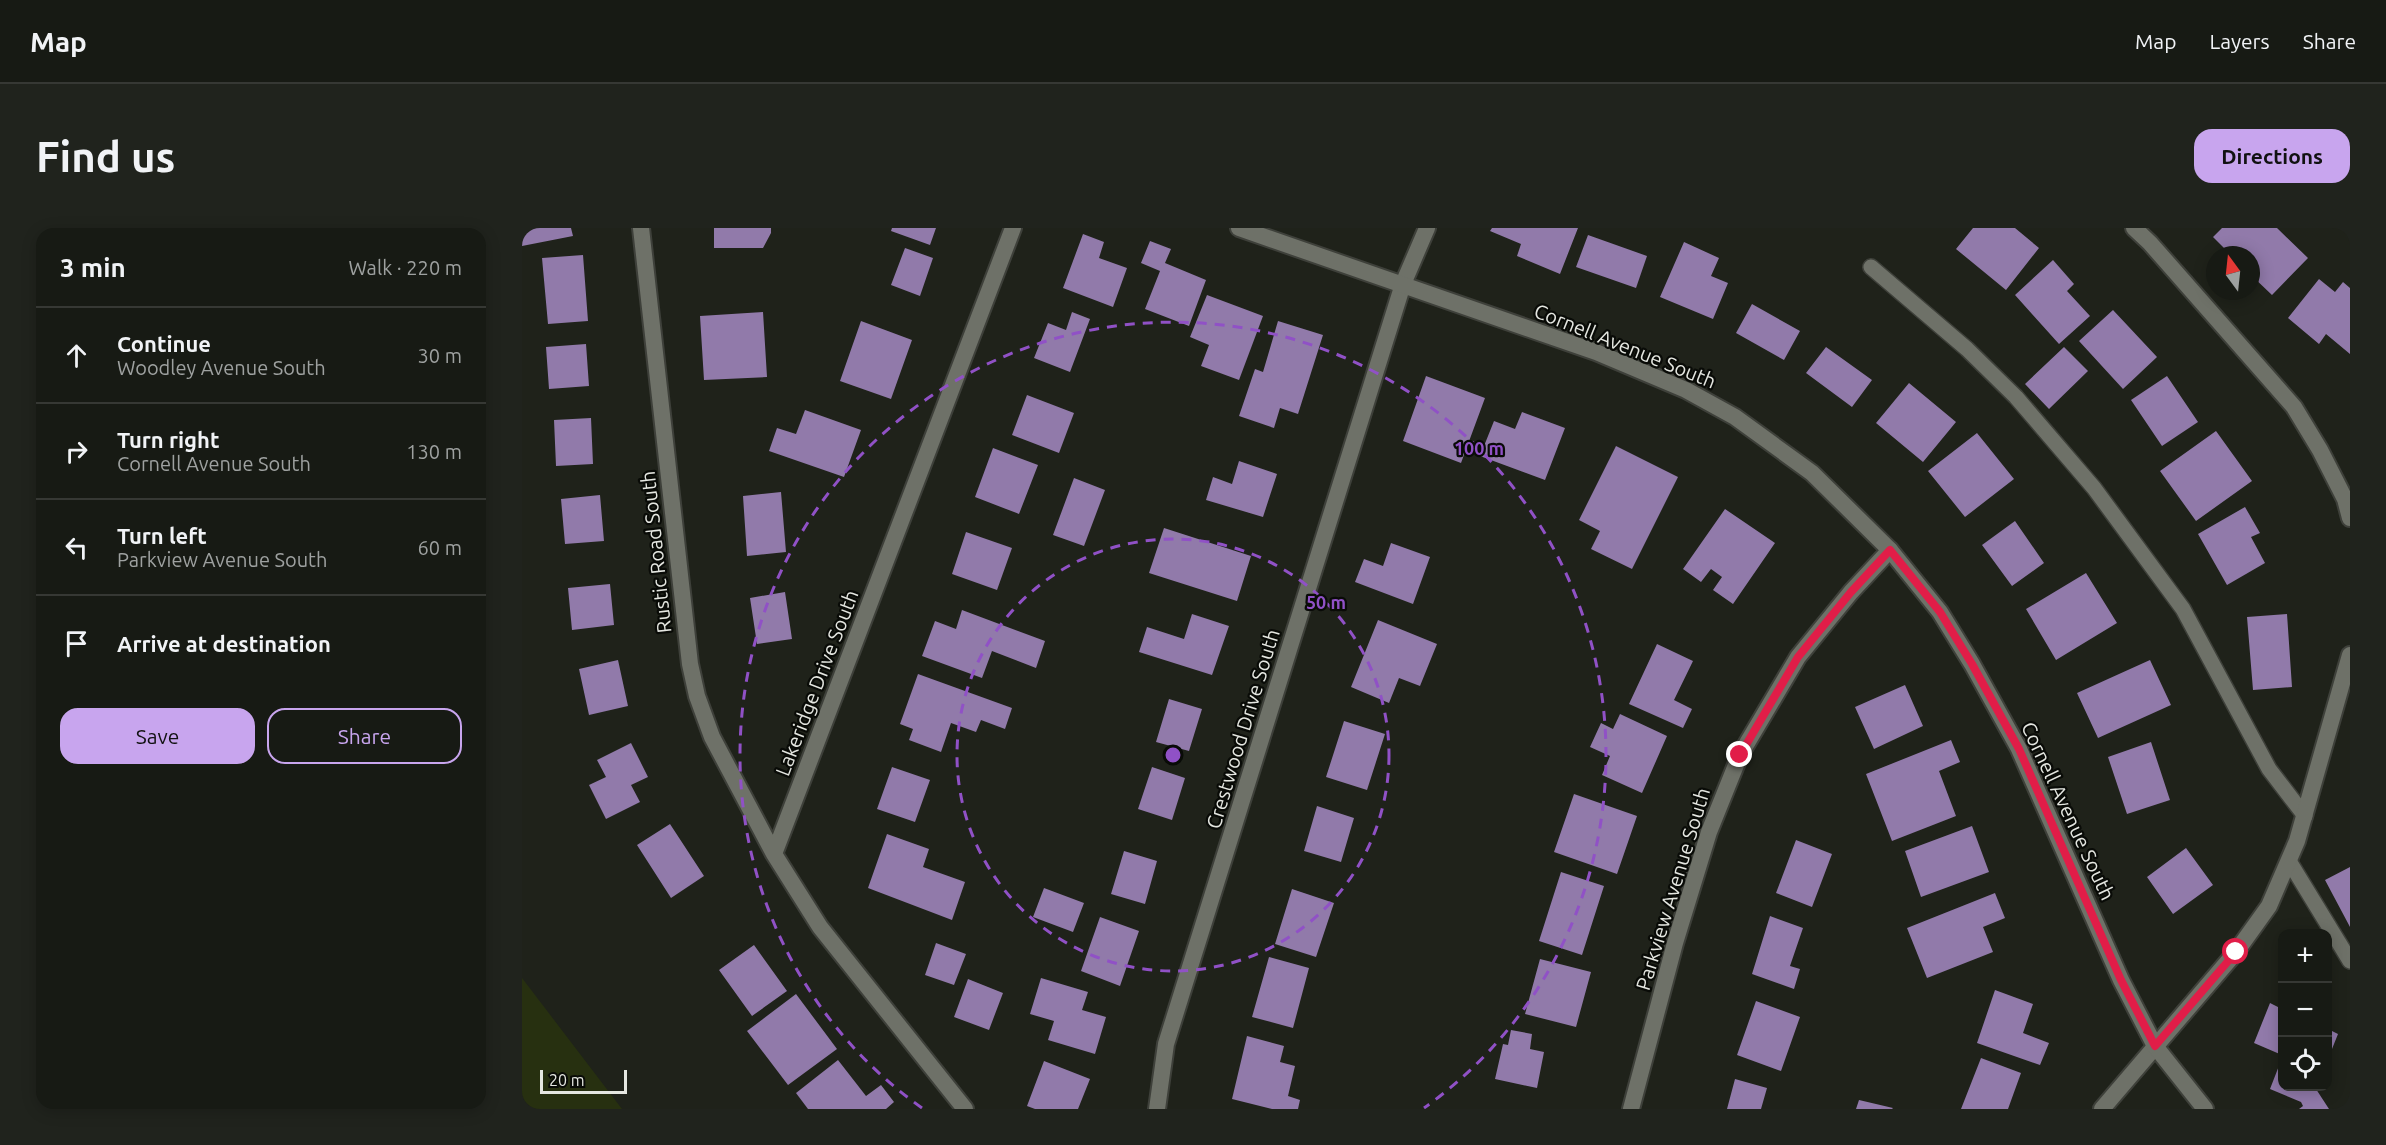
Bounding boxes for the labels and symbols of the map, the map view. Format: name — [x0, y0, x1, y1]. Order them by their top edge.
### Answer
north arrow — [2206, 246, 2260, 300]
street label: Cornell Avenue South — [1531, 299, 1719, 393]
text: 100 m — [1454, 438, 1504, 458]
street label: Rustic Road South — [636, 470, 675, 634]
street label: Lakeridge Drive South — [770, 587, 863, 779]
text: 50 m — [1306, 592, 1346, 612]
street label: Crestwood Drive South — [1201, 626, 1284, 831]
street label: Cornell Avenue South — [2017, 718, 2120, 904]
route end — [1726, 741, 1752, 767]
centre of rings — [1163, 745, 1183, 765]
street label: Parkview Avenue South — [1631, 785, 1714, 993]
route start — [2222, 938, 2248, 964]
scale bar — [540, 1067, 627, 1094]

